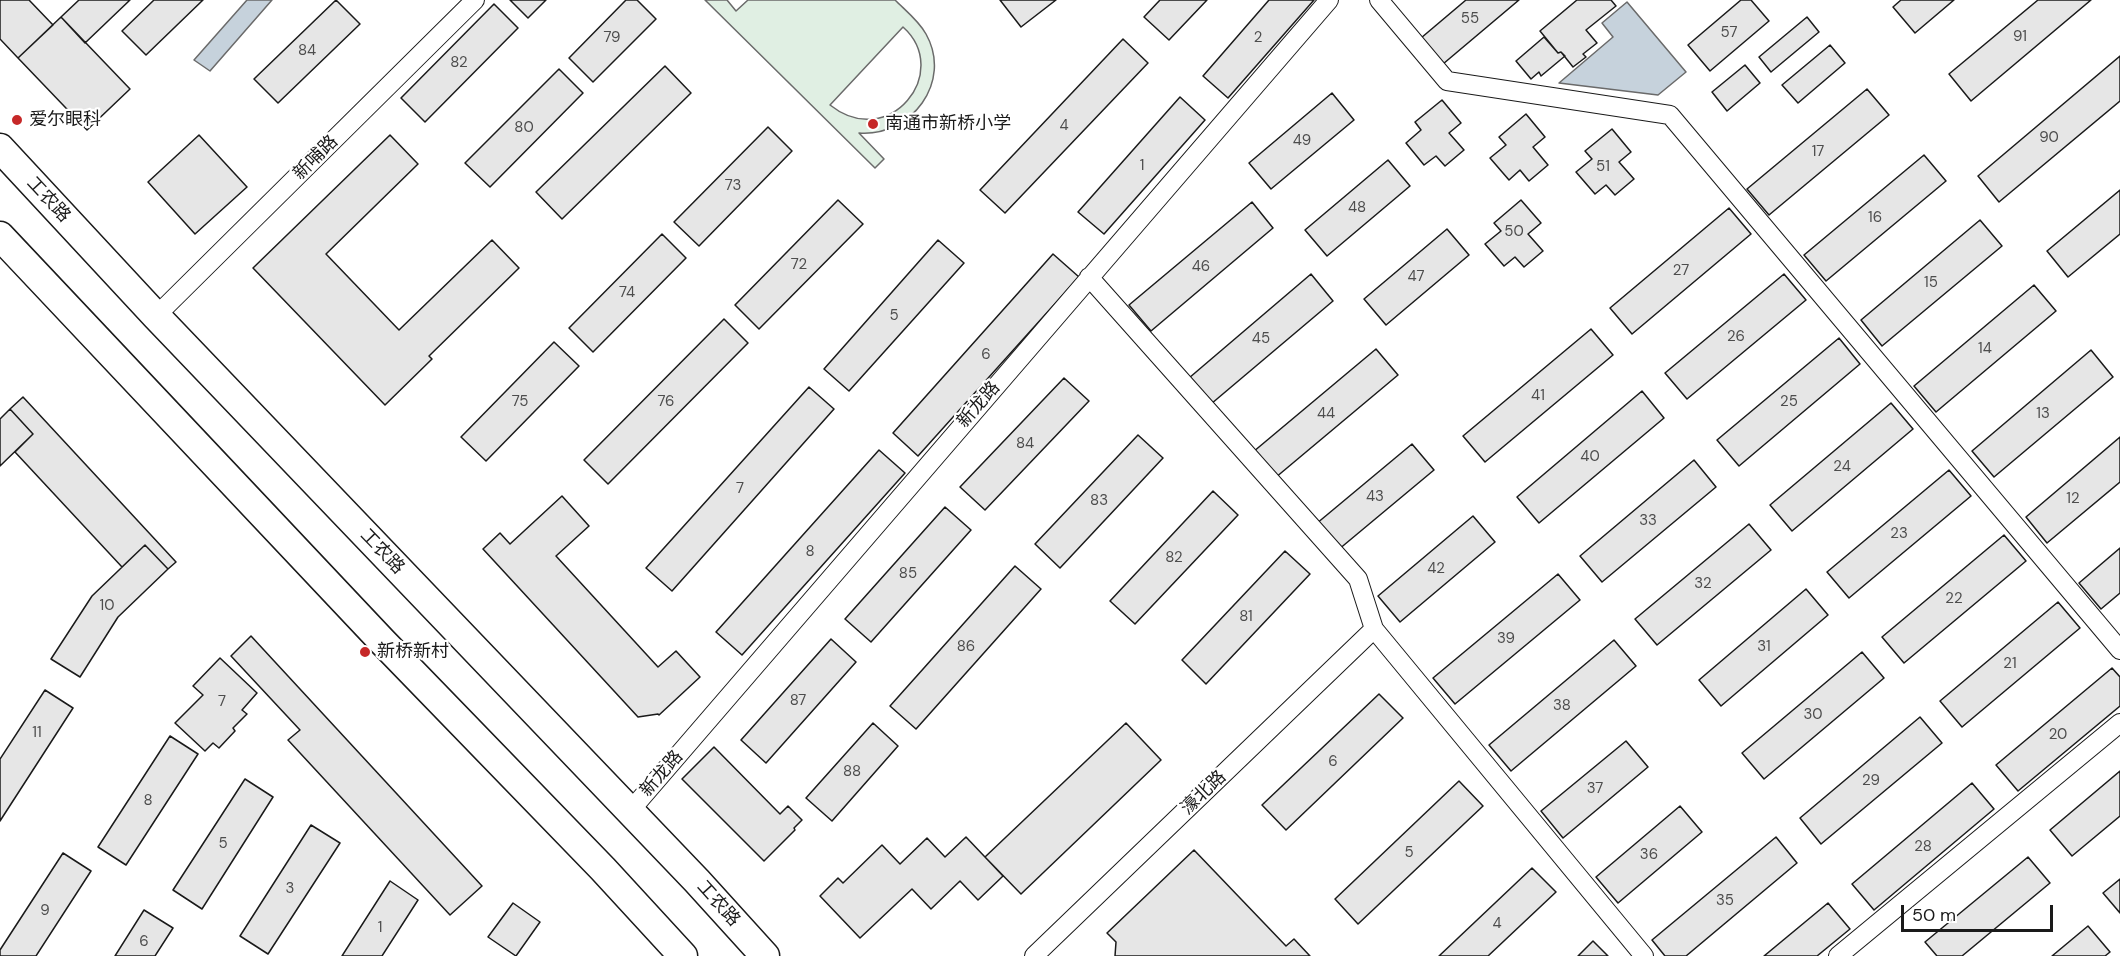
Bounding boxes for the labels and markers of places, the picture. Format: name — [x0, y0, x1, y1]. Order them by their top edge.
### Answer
place label: 爱尔眼科 — [29, 109, 101, 131]
marker: 爱尔眼科 — [10, 113, 24, 127]
place label: 南通市新桥小学 — [885, 113, 1011, 135]
marker: 南通市新桥小学 — [866, 117, 880, 131]
place label: 新桥新村 — [377, 641, 449, 663]
marker: 新桥新村 — [358, 645, 372, 659]

